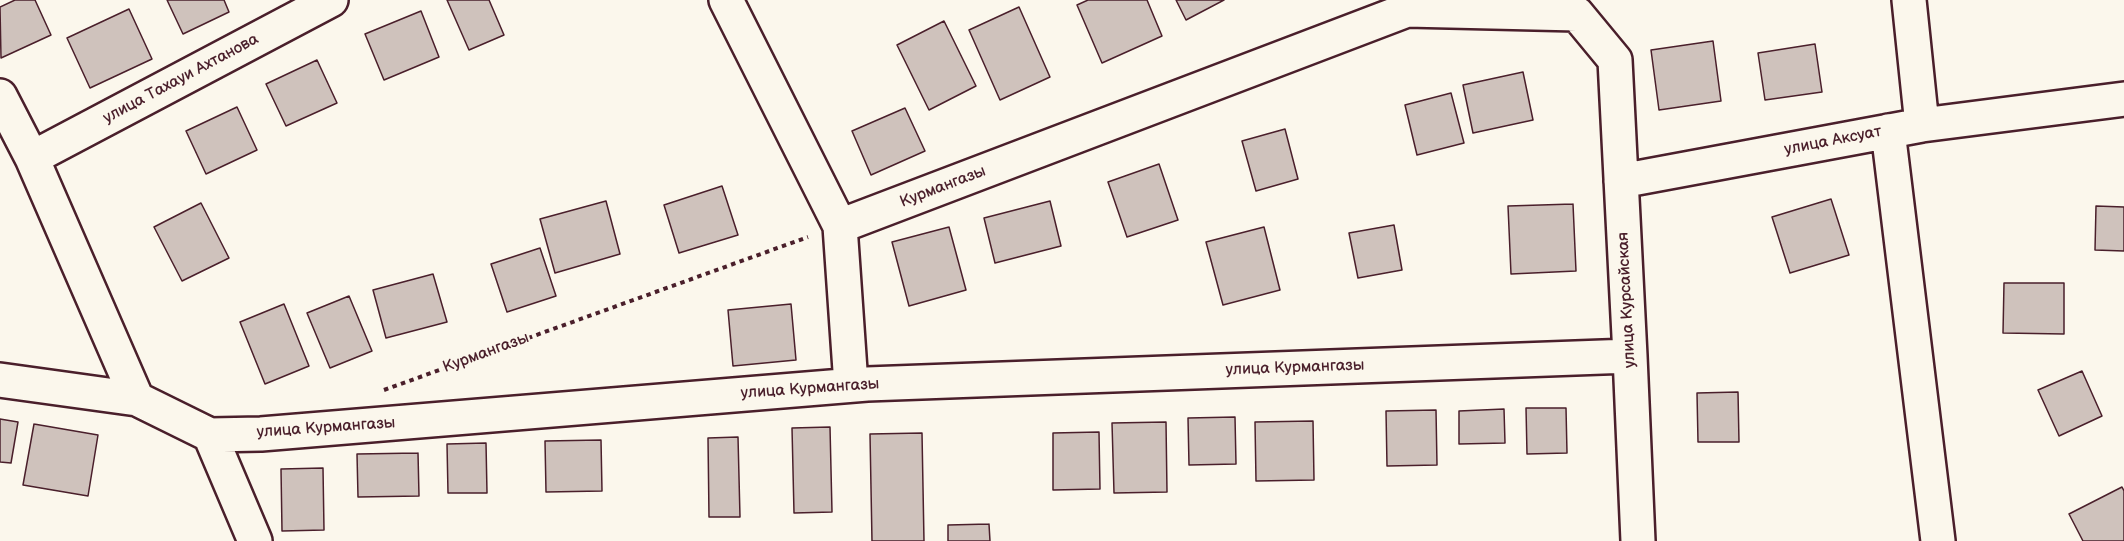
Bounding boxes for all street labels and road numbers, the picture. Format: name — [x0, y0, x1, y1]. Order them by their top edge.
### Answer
street label: улица Тахауи Ахтанова — [100, 30, 262, 128]
street label: улица Аксуат — [1783, 122, 1883, 160]
street label: Курмангазы — [897, 162, 989, 212]
street label: улица Курсайская — [1614, 231, 1640, 369]
street label: Курмангазы — [440, 329, 532, 377]
street label: улица Курмангазы — [1225, 356, 1365, 380]
street label: улица Курмангазы — [740, 375, 880, 403]
street label: улица Курмангазы — [256, 414, 396, 442]

